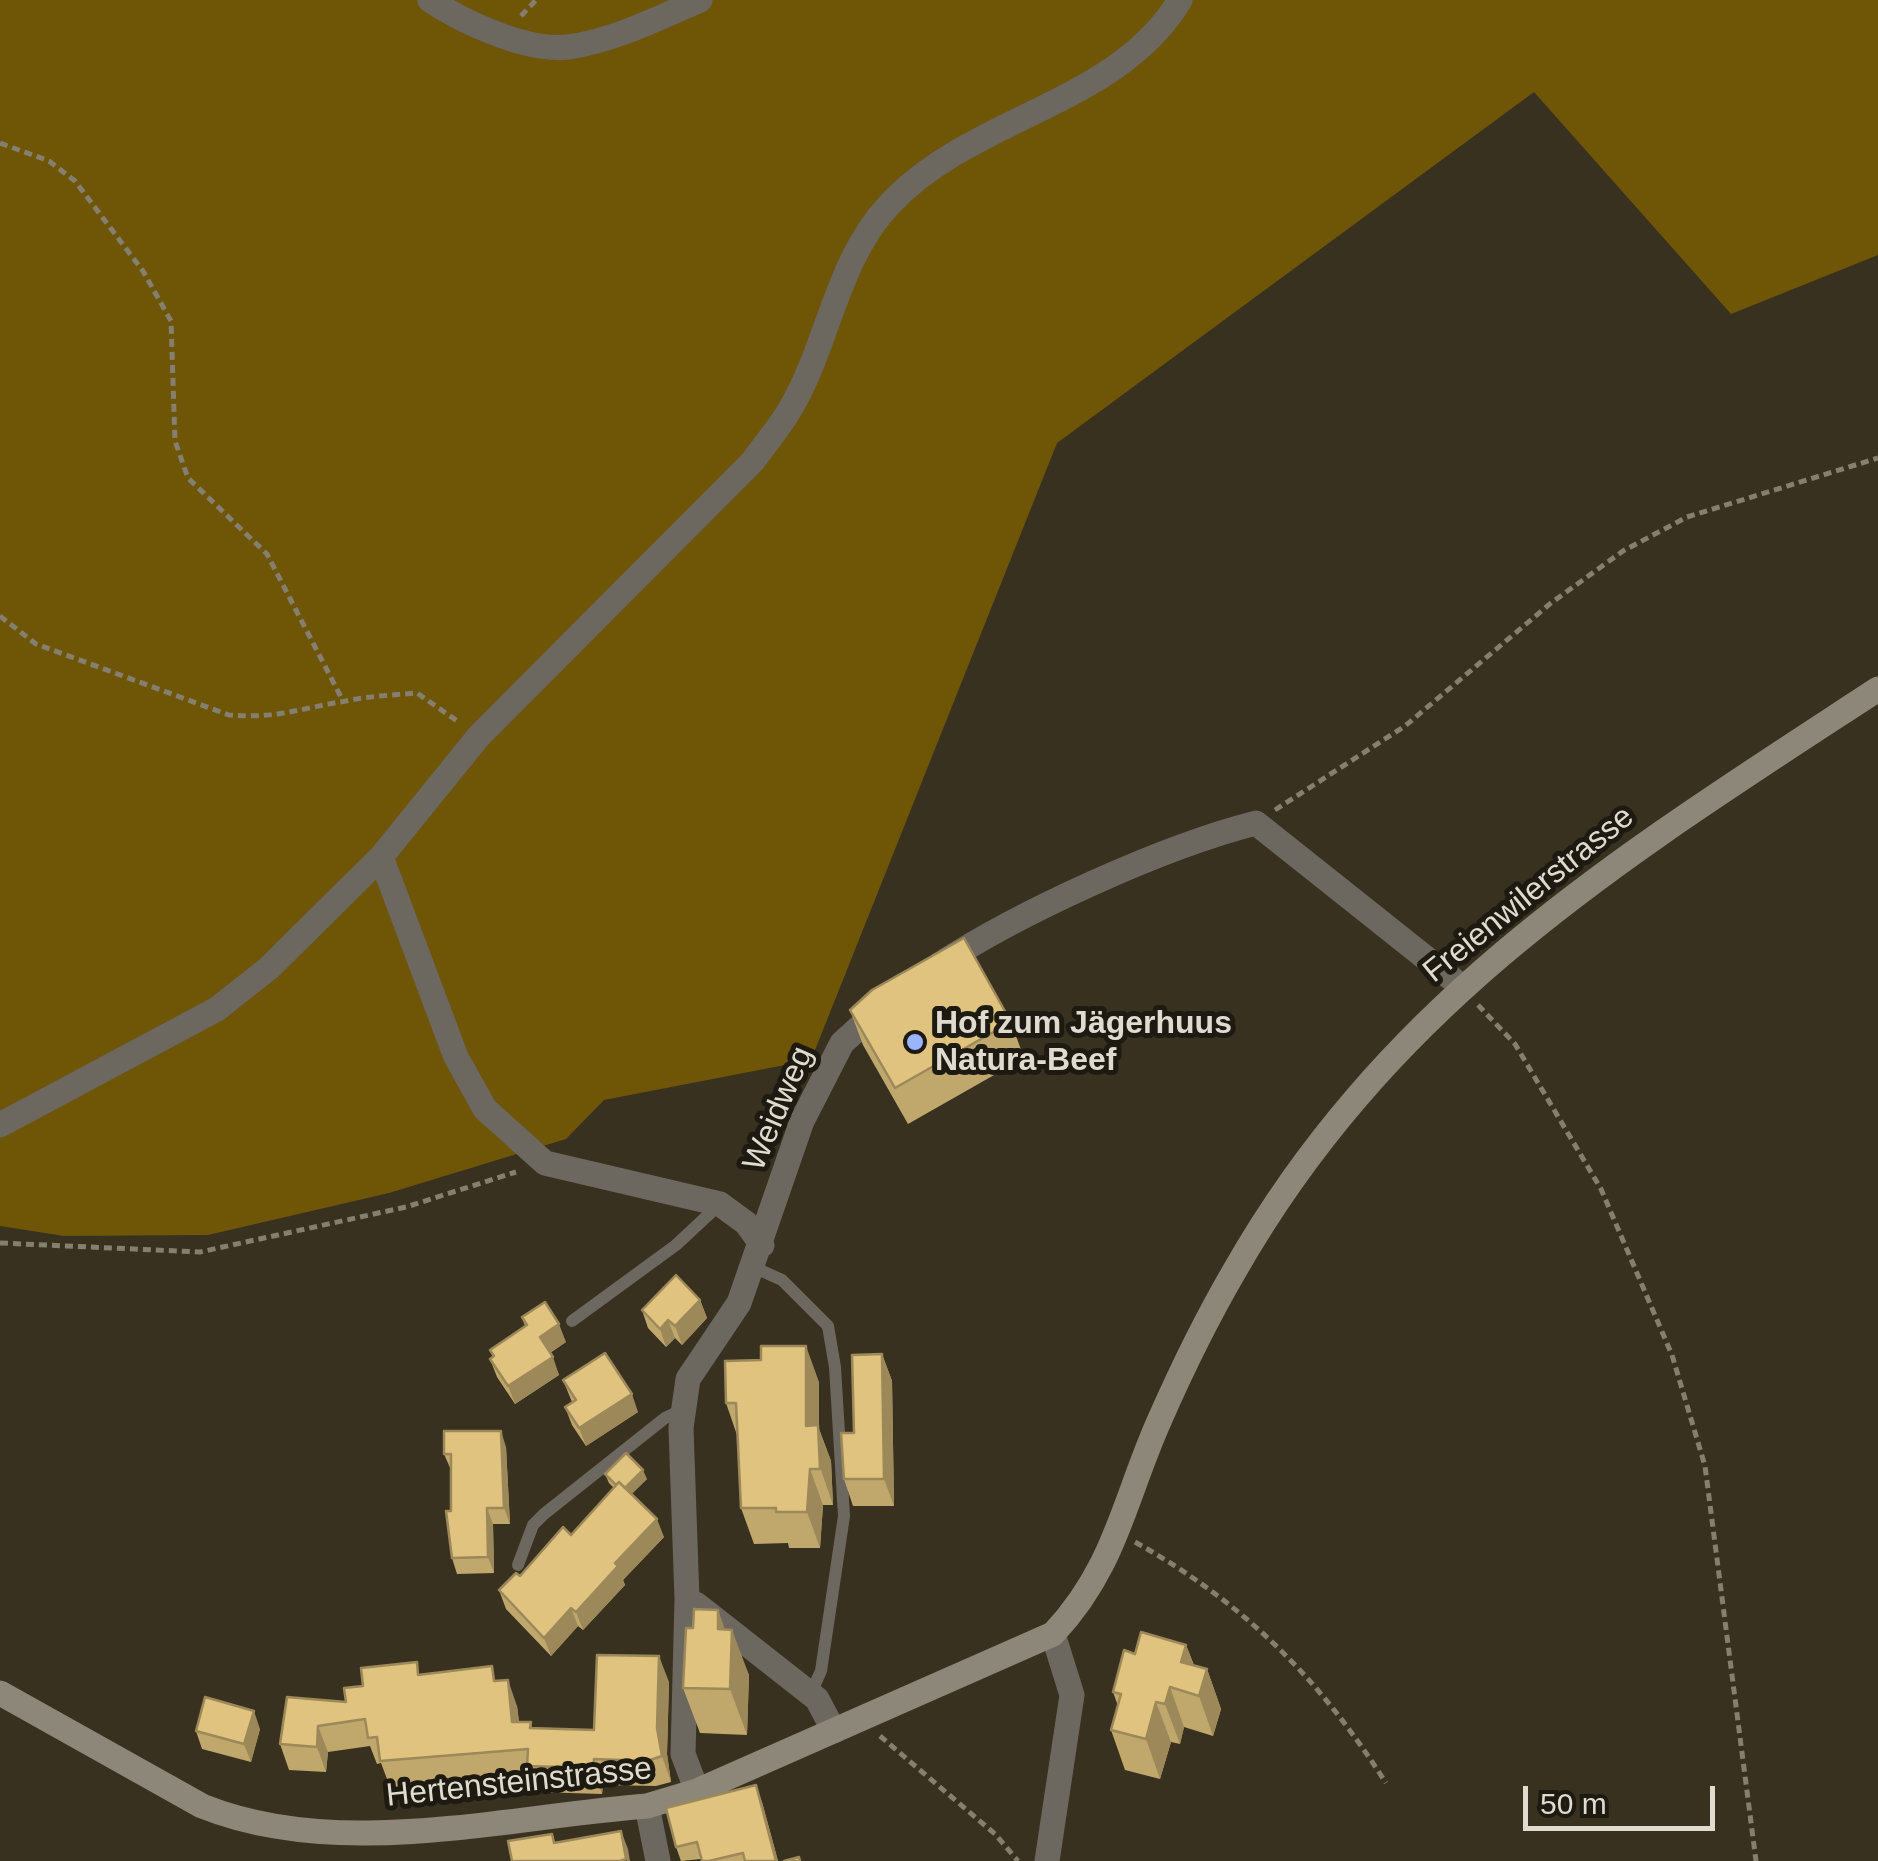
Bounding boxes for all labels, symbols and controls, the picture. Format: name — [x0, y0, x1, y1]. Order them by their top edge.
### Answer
street label: Freienwilerstrasse — [1416, 798, 1642, 992]
place label: Hof zum Jägerhuus Natura-Beef — [935, 1005, 1232, 1080]
marker: Hof zum Jägerhuus Natura-Beef — [904, 1031, 926, 1053]
street label: Weidweg — [736, 1041, 822, 1177]
street label: Hertensteinstrasse — [384, 1750, 654, 1816]
scale bar — [1528, 1766, 1720, 1828]
text: 50 m — [1540, 1787, 1607, 1820]

